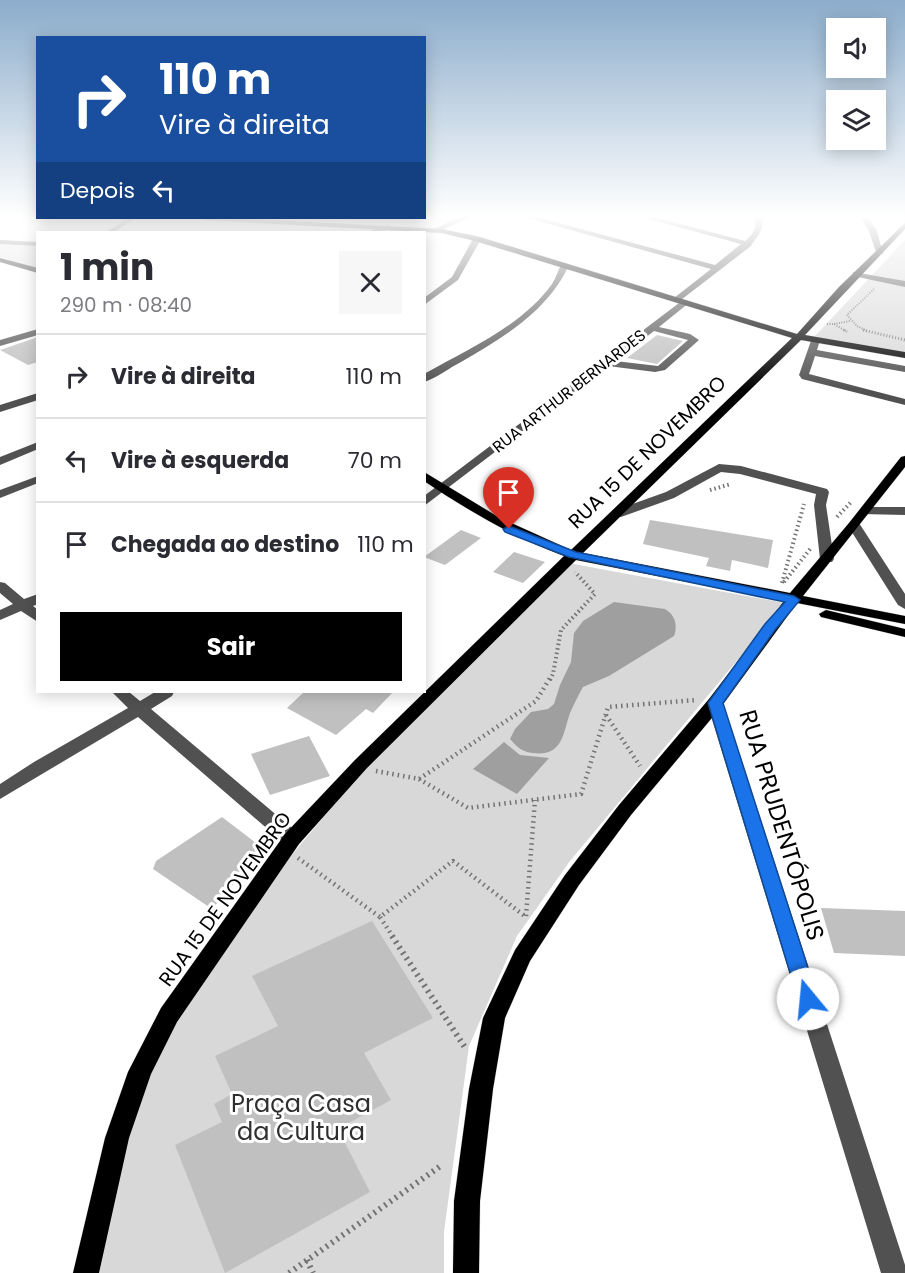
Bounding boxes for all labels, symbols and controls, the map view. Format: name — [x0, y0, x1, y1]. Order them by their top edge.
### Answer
map controls — [826, 18, 886, 150]
button: sound — [826, 18, 886, 78]
text: 110 m — [159, 50, 271, 109]
icon: right — [60, 60, 138, 138]
button: layers — [826, 90, 886, 150]
text: Vire à direita — [159, 106, 330, 143]
icon: left — [147, 174, 180, 207]
text: Depois — [60, 175, 135, 206]
text: 1 min — [60, 242, 154, 293]
button: close — [339, 251, 402, 314]
text: 290 m · 08:40 — [60, 291, 192, 319]
street label: RUA ARTHUR BERNARDES — [487, 324, 651, 458]
icon: right — [60, 360, 93, 393]
text: Vire à direita — [111, 361, 256, 392]
text: 110 m — [346, 361, 402, 392]
street label: RUA 15 DE NOVEMBRO — [562, 369, 732, 535]
icon: left — [60, 444, 93, 477]
text: Vire à esquerda — [111, 445, 289, 476]
text: 70 m — [348, 445, 402, 476]
pin — [483, 467, 534, 529]
icon: arrive — [492, 476, 525, 509]
icon: arrive — [60, 528, 93, 561]
text: Chegada ao destino — [111, 529, 339, 560]
text: 110 m — [357, 529, 414, 560]
button: Sair — [60, 612, 402, 681]
street label: RUA PRUDENTÓPOLIS — [731, 706, 833, 944]
street label: RUA 15 DE NOVEMBRO — [152, 806, 298, 992]
position arrow — [776, 967, 840, 1031]
park label: Praça Casa da Cultura — [231, 1087, 371, 1148]

